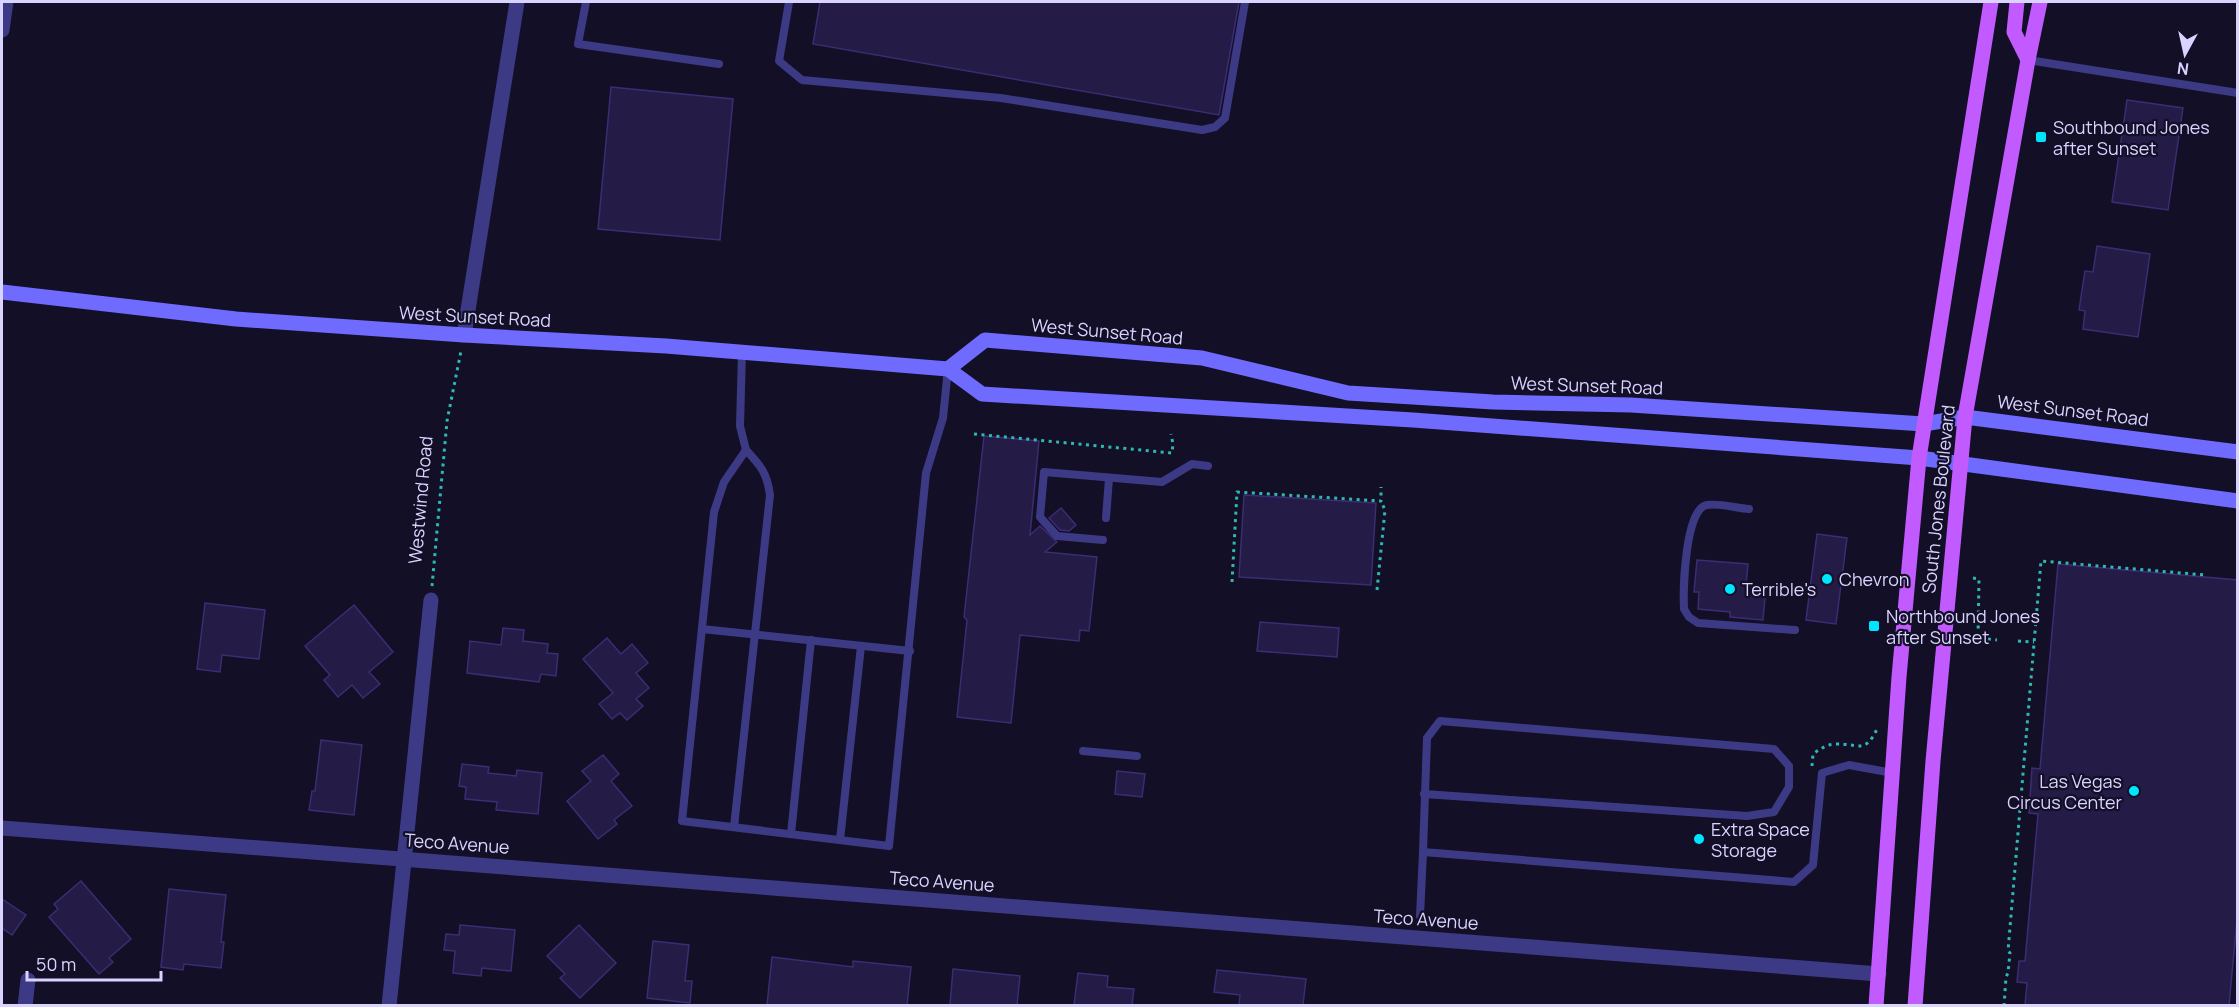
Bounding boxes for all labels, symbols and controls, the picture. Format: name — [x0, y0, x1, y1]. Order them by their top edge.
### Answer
north arrow — [2155, 24, 2215, 84]
text: N — [2176, 57, 2190, 81]
place label: Southbound Jones after Sunset — [2053, 115, 2210, 160]
marker: Southbound Jones after Sunset — [2034, 130, 2048, 144]
street label: West Sunset Road — [398, 300, 552, 332]
street label: West Sunset Road — [1030, 312, 1184, 350]
street label: West Sunset Road — [1510, 370, 1664, 400]
street label: West Sunset Road — [1996, 389, 2150, 431]
street label: South Jones Boulevard — [1916, 404, 1960, 594]
street label: Westwind Road — [402, 435, 438, 565]
place label: Chevron — [1839, 567, 1910, 591]
marker: Chevron — [1820, 572, 1834, 586]
place label: Terrible's — [1742, 577, 1816, 601]
marker: Terrible's — [1723, 582, 1737, 596]
place label: Northbound Jones after Sunset — [1886, 604, 2040, 649]
marker: Northbound Jones after Sunset — [1867, 619, 1881, 633]
place label: Las Vegas Circus Center — [2007, 769, 2123, 814]
marker: Las Vegas Circus Center — [2127, 784, 2141, 798]
place label: Extra Space Storage — [1711, 817, 1810, 862]
street label: Teco Avenue — [404, 827, 510, 859]
marker: Extra Space Storage — [1692, 832, 1706, 846]
street label: Teco Avenue — [889, 865, 995, 897]
street label: Teco Avenue — [1373, 903, 1479, 935]
scale bar — [27, 944, 160, 982]
text: 50 m — [36, 952, 76, 976]

